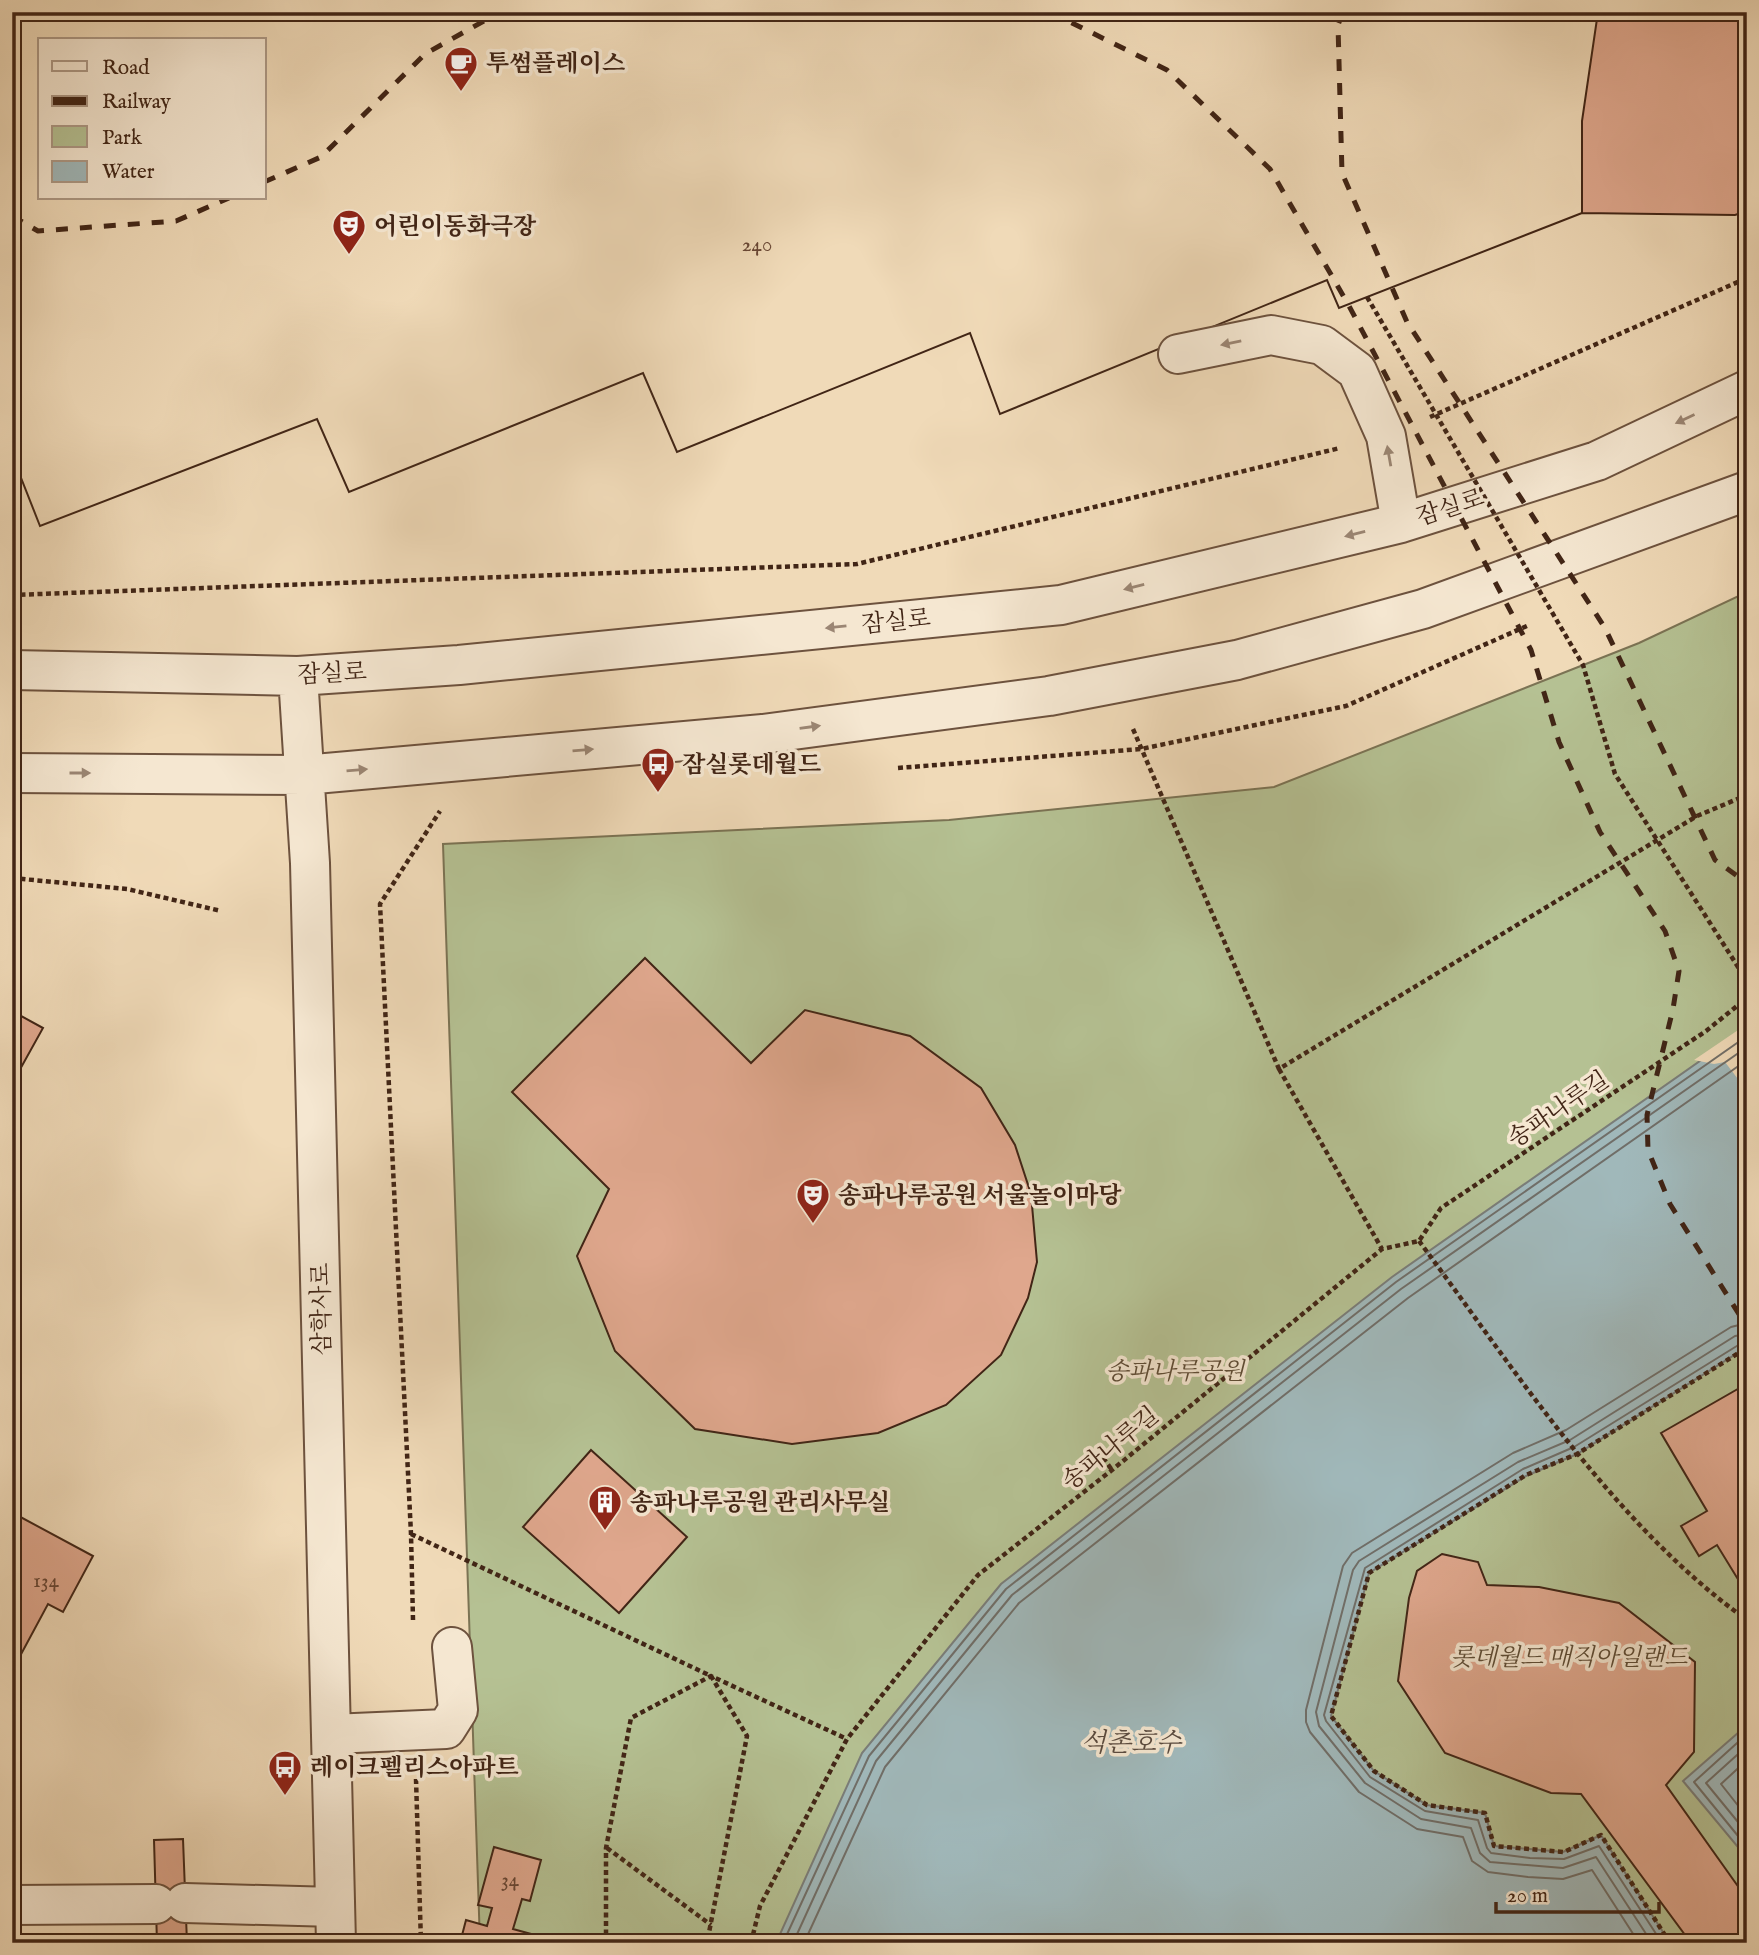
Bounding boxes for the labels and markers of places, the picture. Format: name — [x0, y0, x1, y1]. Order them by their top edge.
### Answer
cafe icon: 투썸플레이스 — [442, 44, 480, 93]
place label: 투썸플레이스 — [486, 49, 625, 80]
theatre icon: 어린이동화극장 — [330, 207, 368, 256]
place label: 어린이동화극장 — [374, 212, 537, 243]
bus stop icon: 잠실롯데월드 — [639, 745, 677, 794]
place label: 잠실롯데월드 — [682, 750, 821, 781]
theatre icon: 송파나루공원 서울놀이마당 — [794, 1176, 832, 1225]
place label: 송파나루공원 서울놀이마당 — [838, 1181, 1122, 1212]
building icon: 송파나루공원 관리사무실 — [586, 1483, 624, 1532]
place label: 송파나루공원 관리사무실 — [630, 1488, 890, 1519]
bus stop icon: 레이크펠리스아파트 — [266, 1748, 304, 1797]
place label: 레이크펠리스아파트 — [310, 1753, 519, 1784]

